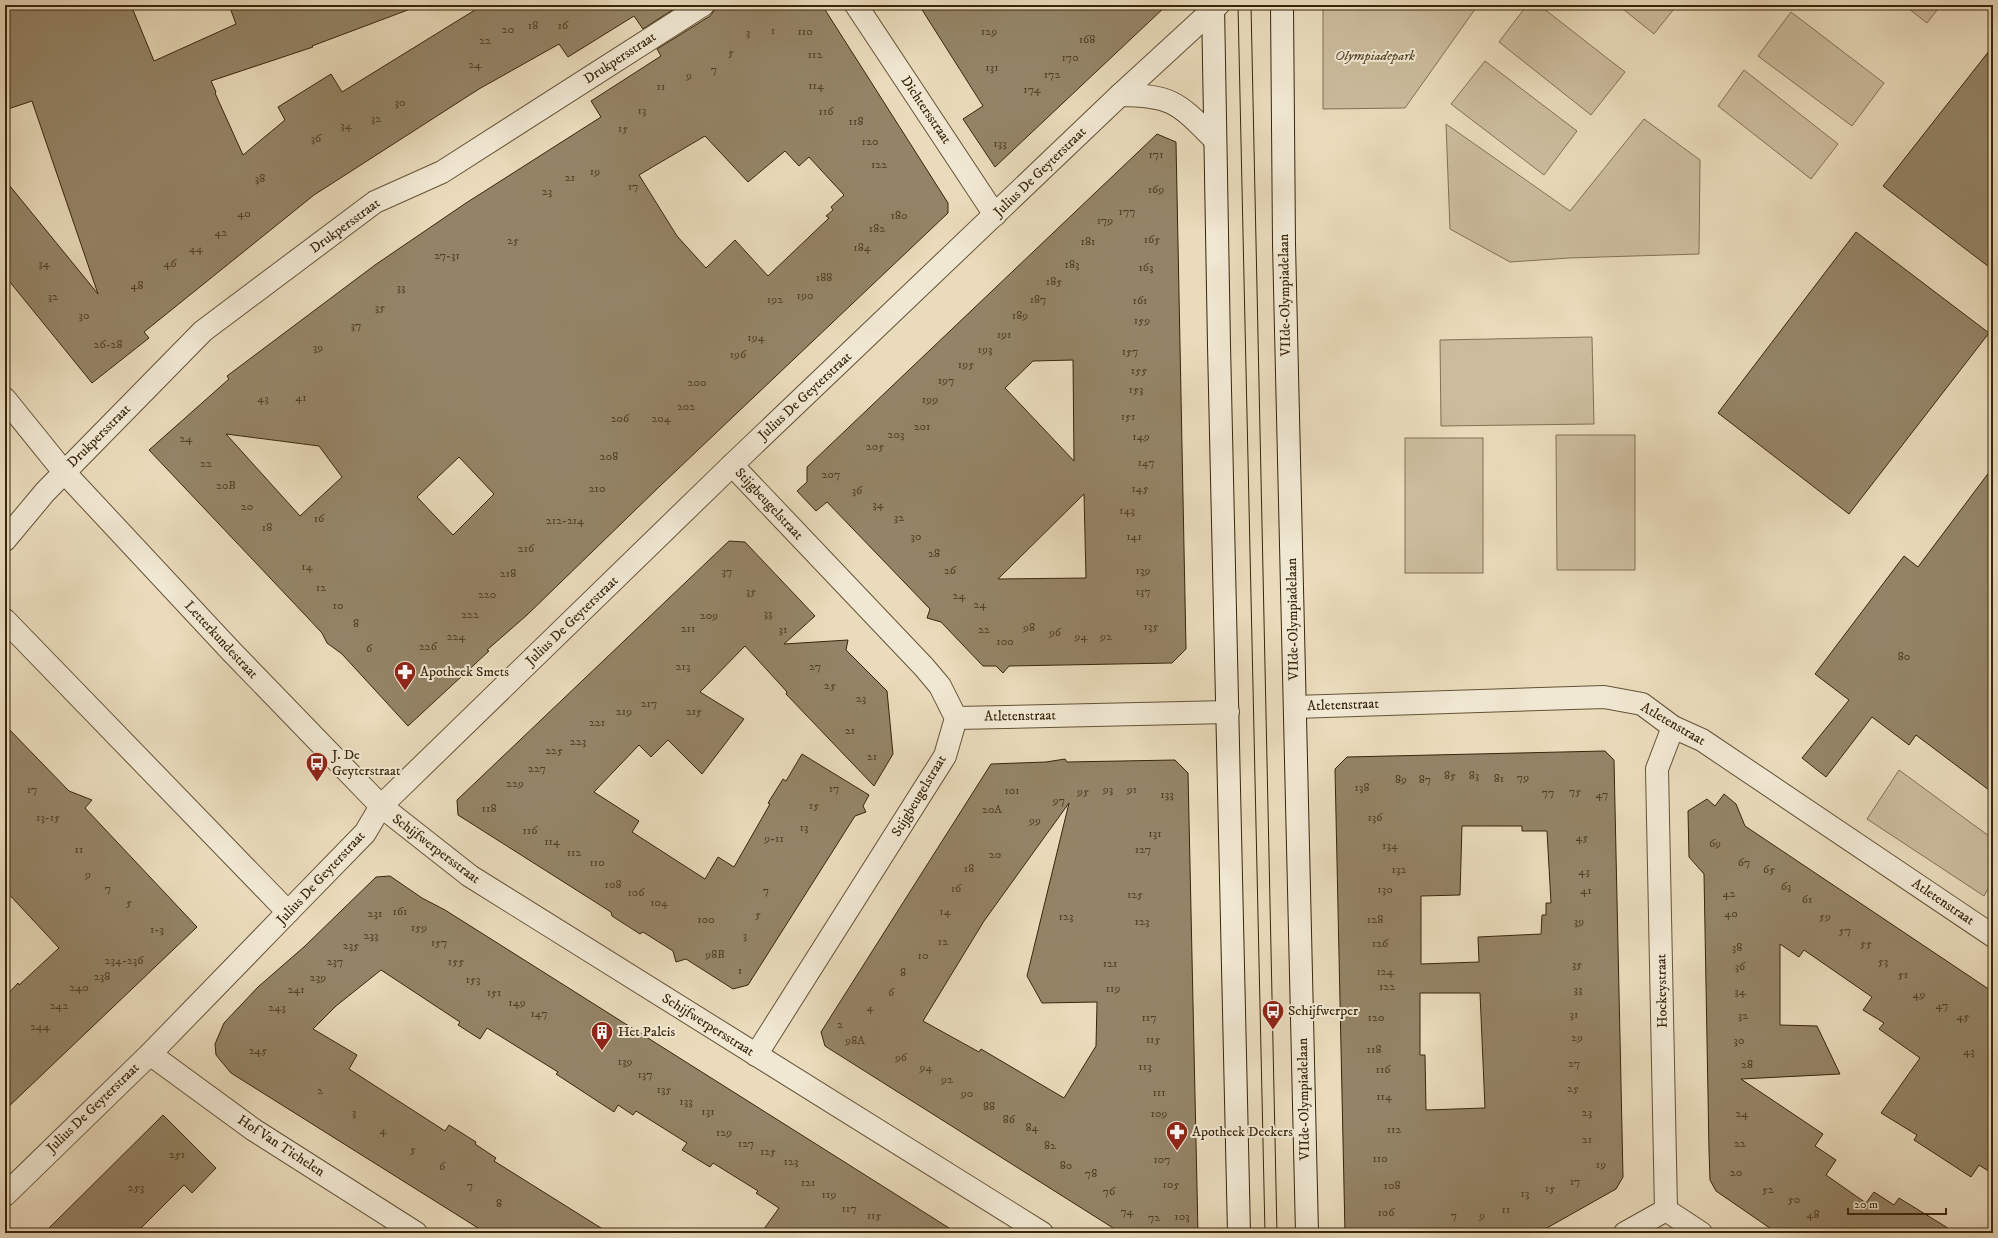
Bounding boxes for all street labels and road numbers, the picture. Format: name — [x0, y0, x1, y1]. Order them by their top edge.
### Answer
street label: Drukpersstraat — [580, 28, 660, 88]
street label: Dichtersstraat — [897, 73, 956, 148]
street label: Julius De Geyterstraat — [988, 123, 1090, 222]
street label: Drukpersstraat — [306, 194, 384, 258]
street label: VIIde-Olympiadelaan — [1275, 233, 1295, 357]
street label: Julius De Geyterstraat — [753, 347, 856, 446]
street label: Drukpersstraat — [63, 400, 135, 472]
street label: Stijgbeugelstraat — [731, 464, 807, 544]
street label: VIIde-Olympiadelaan — [1283, 557, 1303, 681]
street label: Julius De Geyterstraat — [520, 572, 622, 671]
street label: Letterkundestraat — [180, 597, 262, 683]
street label: Atletenstraat — [1307, 695, 1380, 715]
street label: Atletenstraat — [1637, 698, 1709, 750]
street label: Atletenstraat — [984, 706, 1057, 726]
street label: Stijgbeugelstraat — [888, 751, 951, 840]
street label: Schijfwerpersstraat — [388, 810, 484, 888]
street label: Julius De Geyterstraat — [271, 827, 370, 930]
street label: Atletenstraat — [1908, 874, 1978, 930]
street label: Hockeystraat — [1652, 953, 1672, 1028]
street label: Schijfwerpersstraat — [658, 989, 758, 1061]
street label: VIIde-Olympiadelaan — [1294, 1037, 1314, 1161]
street label: Julius De Geyterstraat — [41, 1059, 143, 1158]
street label: Hof Van Tichelen — [234, 1111, 329, 1181]

